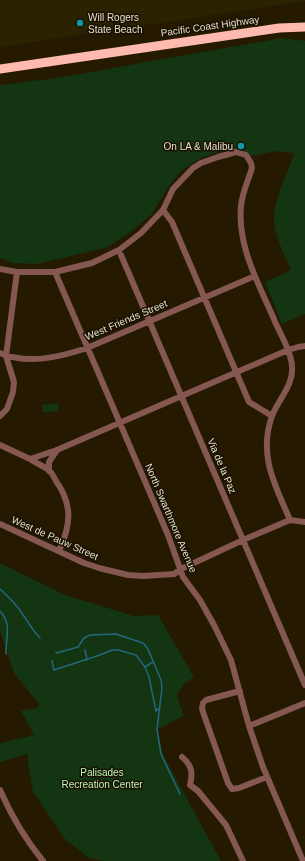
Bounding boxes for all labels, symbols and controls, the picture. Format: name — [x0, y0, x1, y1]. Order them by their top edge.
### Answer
place label: Will Rogers State Beach — [88, 12, 142, 35]
street label: Pacific Coast Highway — [160, 14, 260, 38]
marker: Will Rogers State Beach — [75, 18, 85, 28]
place label: On LA & Malibu — [164, 141, 233, 152]
marker: On LA & Malibu — [236, 141, 246, 151]
street label: West Friends Street — [83, 298, 169, 342]
street label: Via de la Paz — [205, 437, 239, 495]
street label: North Swarthmore Avenue — [143, 462, 199, 574]
street label: West de Pauw Street — [10, 514, 100, 562]
park label: Palisades Recreation Center — [61, 767, 143, 790]

